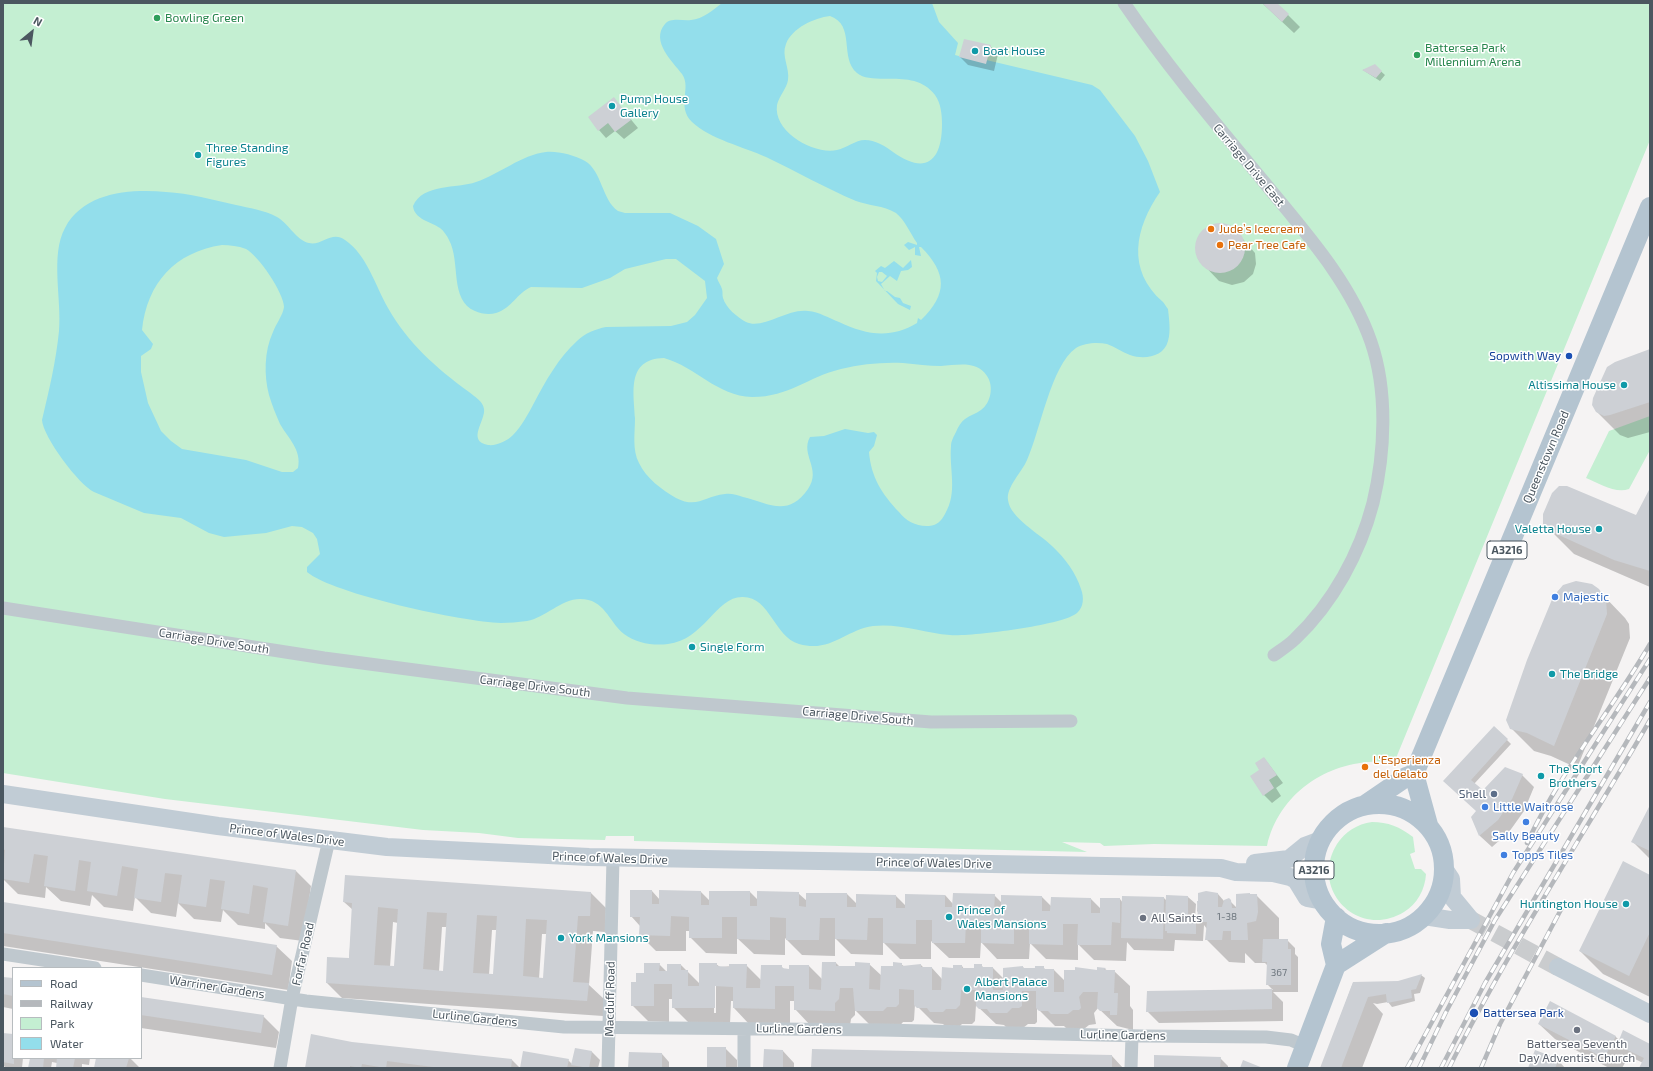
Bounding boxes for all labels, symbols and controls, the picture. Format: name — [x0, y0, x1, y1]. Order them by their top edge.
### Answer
place label: Bowling Green — [165, 11, 244, 25]
north arrow — [12, 12, 52, 52]
text: N — [31, 13, 45, 29]
marker: Bowling Green — [152, 13, 162, 23]
place label: Battersea Park Millennium Arena — [1425, 41, 1521, 69]
place label: Boat House — [983, 44, 1045, 58]
marker: Boat House — [970, 46, 980, 56]
marker: Battersea Park Millennium Arena — [1412, 50, 1422, 60]
place label: Pump House Gallery — [620, 92, 688, 120]
marker: Pump House Gallery — [607, 101, 617, 111]
street label: Carriage Drive East — [1210, 121, 1288, 209]
place label: Three Standing Figures — [206, 141, 288, 169]
marker: Three Standing Figures — [193, 150, 203, 160]
place label: Jude’s Icecream — [1219, 222, 1304, 236]
marker: Jude’s Icecream — [1206, 224, 1216, 234]
place label: Pear Tree Cafe — [1228, 238, 1306, 252]
marker: Pear Tree Cafe — [1215, 240, 1225, 250]
place label: Sopwith Way — [1489, 349, 1561, 363]
marker: Sopwith Way — [1564, 351, 1574, 361]
place label: Altissima House — [1528, 378, 1616, 392]
marker: Altissima House — [1619, 380, 1629, 390]
street label: Queenstown Road — [1520, 408, 1572, 506]
place label: Valetta House — [1515, 522, 1591, 536]
marker: Valetta House — [1594, 524, 1604, 534]
road number: A3216 — [1487, 541, 1527, 559]
place label: Majestic — [1563, 590, 1609, 604]
marker: Majestic — [1550, 592, 1560, 602]
street label: Carriage Drive South — [158, 625, 270, 657]
place label: Single Form — [700, 640, 764, 654]
marker: Single Form — [687, 642, 697, 652]
place label: The Bridge — [1560, 667, 1618, 681]
marker: The Bridge — [1547, 669, 1557, 679]
street label: Carriage Drive South — [479, 672, 591, 700]
street label: Carriage Drive South — [802, 704, 914, 728]
place label: L'Esperienza del Gelato — [1373, 753, 1441, 781]
marker: L'Esperienza del Gelato — [1360, 762, 1370, 772]
place label: The Short Brothers — [1549, 762, 1602, 790]
marker: The Short Brothers — [1536, 771, 1546, 781]
place label: Shell — [1459, 787, 1486, 801]
marker: Shell — [1489, 789, 1499, 799]
place label: Little Waitrose — [1493, 800, 1573, 814]
marker: Little Waitrose — [1480, 802, 1490, 812]
marker: Sally Beauty — [1521, 817, 1531, 827]
street label: Prince of Wales Drive — [229, 821, 345, 849]
place label: Sally Beauty — [1492, 829, 1560, 843]
place label: Topps Tiles — [1512, 848, 1573, 862]
street label: Prince of Wales Drive — [552, 849, 668, 867]
marker: Topps Tiles — [1499, 850, 1509, 860]
street label: Prince of Wales Drive — [876, 855, 992, 871]
road number: A3216 — [1294, 861, 1334, 879]
place label: Huntington House — [1520, 897, 1618, 911]
marker: Huntington House — [1621, 899, 1631, 909]
place label: Prince of Wales Mansions — [957, 903, 1047, 931]
place label: All Saints — [1151, 911, 1202, 925]
house number: 1-38 — [1217, 911, 1237, 923]
marker: Prince of Wales Mansions — [944, 912, 954, 922]
marker: All Saints — [1138, 913, 1148, 923]
street label: Forfar Road — [289, 921, 317, 987]
place label: York Mansions — [569, 931, 648, 945]
marker: York Mansions — [556, 933, 566, 943]
street label: Macduff Road — [602, 961, 618, 1037]
legend — [12, 967, 142, 1059]
house number: 367 — [1271, 967, 1287, 979]
street label: Warriner Gardens — [168, 972, 266, 1002]
place label: Albert Palace Mansions — [975, 975, 1047, 1003]
text: Road — [50, 976, 78, 990]
marker: Albert Palace Mansions — [962, 984, 972, 994]
text: Railway — [50, 996, 93, 1010]
street label: Lurline Gardens — [432, 1006, 518, 1030]
place label: Battersea Park — [1483, 1006, 1564, 1020]
marker: Battersea Park — [1468, 1007, 1480, 1019]
text: Park — [50, 1016, 75, 1030]
street label: Lurline Gardens — [756, 1021, 842, 1037]
marker: Battersea Seventh Day Adventist Church — [1572, 1025, 1582, 1035]
street label: Lurline Gardens — [1080, 1027, 1166, 1043]
text: Water — [50, 1036, 84, 1050]
place label: Battersea Seventh Day Adventist Church — [1519, 1037, 1635, 1065]

